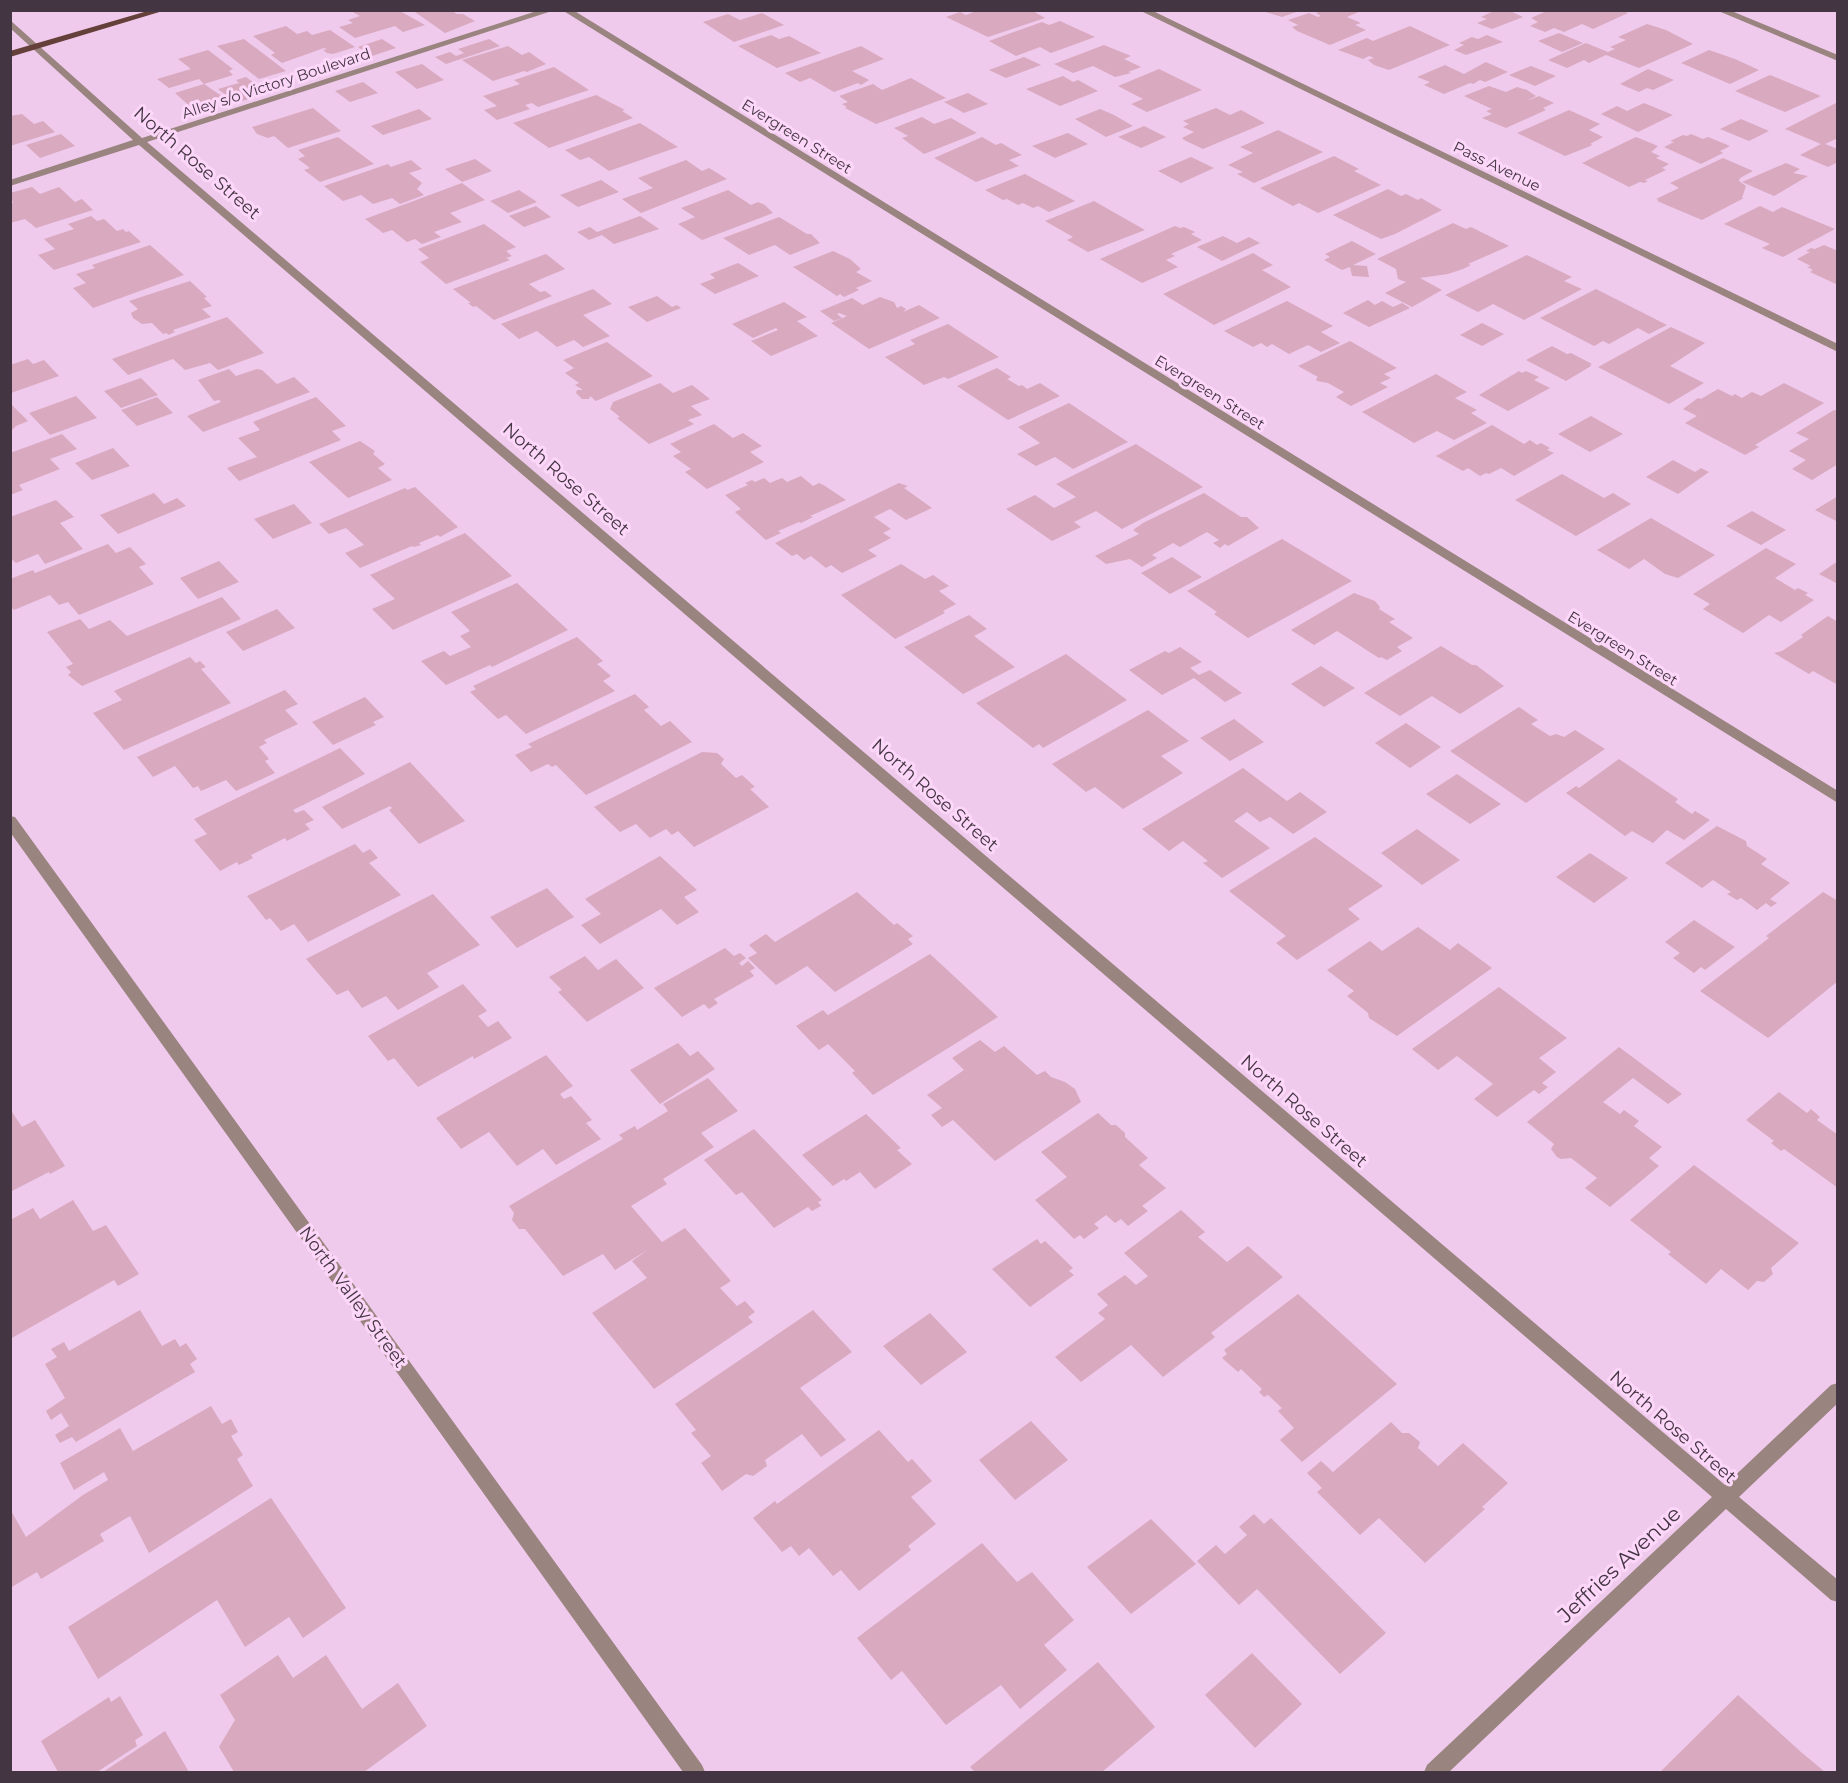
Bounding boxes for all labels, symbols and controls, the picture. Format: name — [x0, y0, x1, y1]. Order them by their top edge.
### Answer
street label: Alley s/o Victory Boulevard — [179, 44, 373, 122]
street label: Evergreen Street — [738, 94, 856, 178]
street label: North Rose Street — [129, 102, 265, 224]
street label: Pass Avenue — [1450, 137, 1544, 195]
street label: Evergreen Street — [1151, 350, 1269, 434]
street label: North Rose Street — [498, 418, 634, 540]
street label: Evergreen Street — [1564, 606, 1682, 690]
street label: North Rose Street — [867, 734, 1003, 856]
street label: North Rose Street — [1236, 1050, 1372, 1172]
street label: North Valley Street — [294, 1222, 412, 1372]
street label: North Rose Street — [1605, 1366, 1741, 1488]
street label: Jeffries Avenue — [1552, 1501, 1686, 1628]

